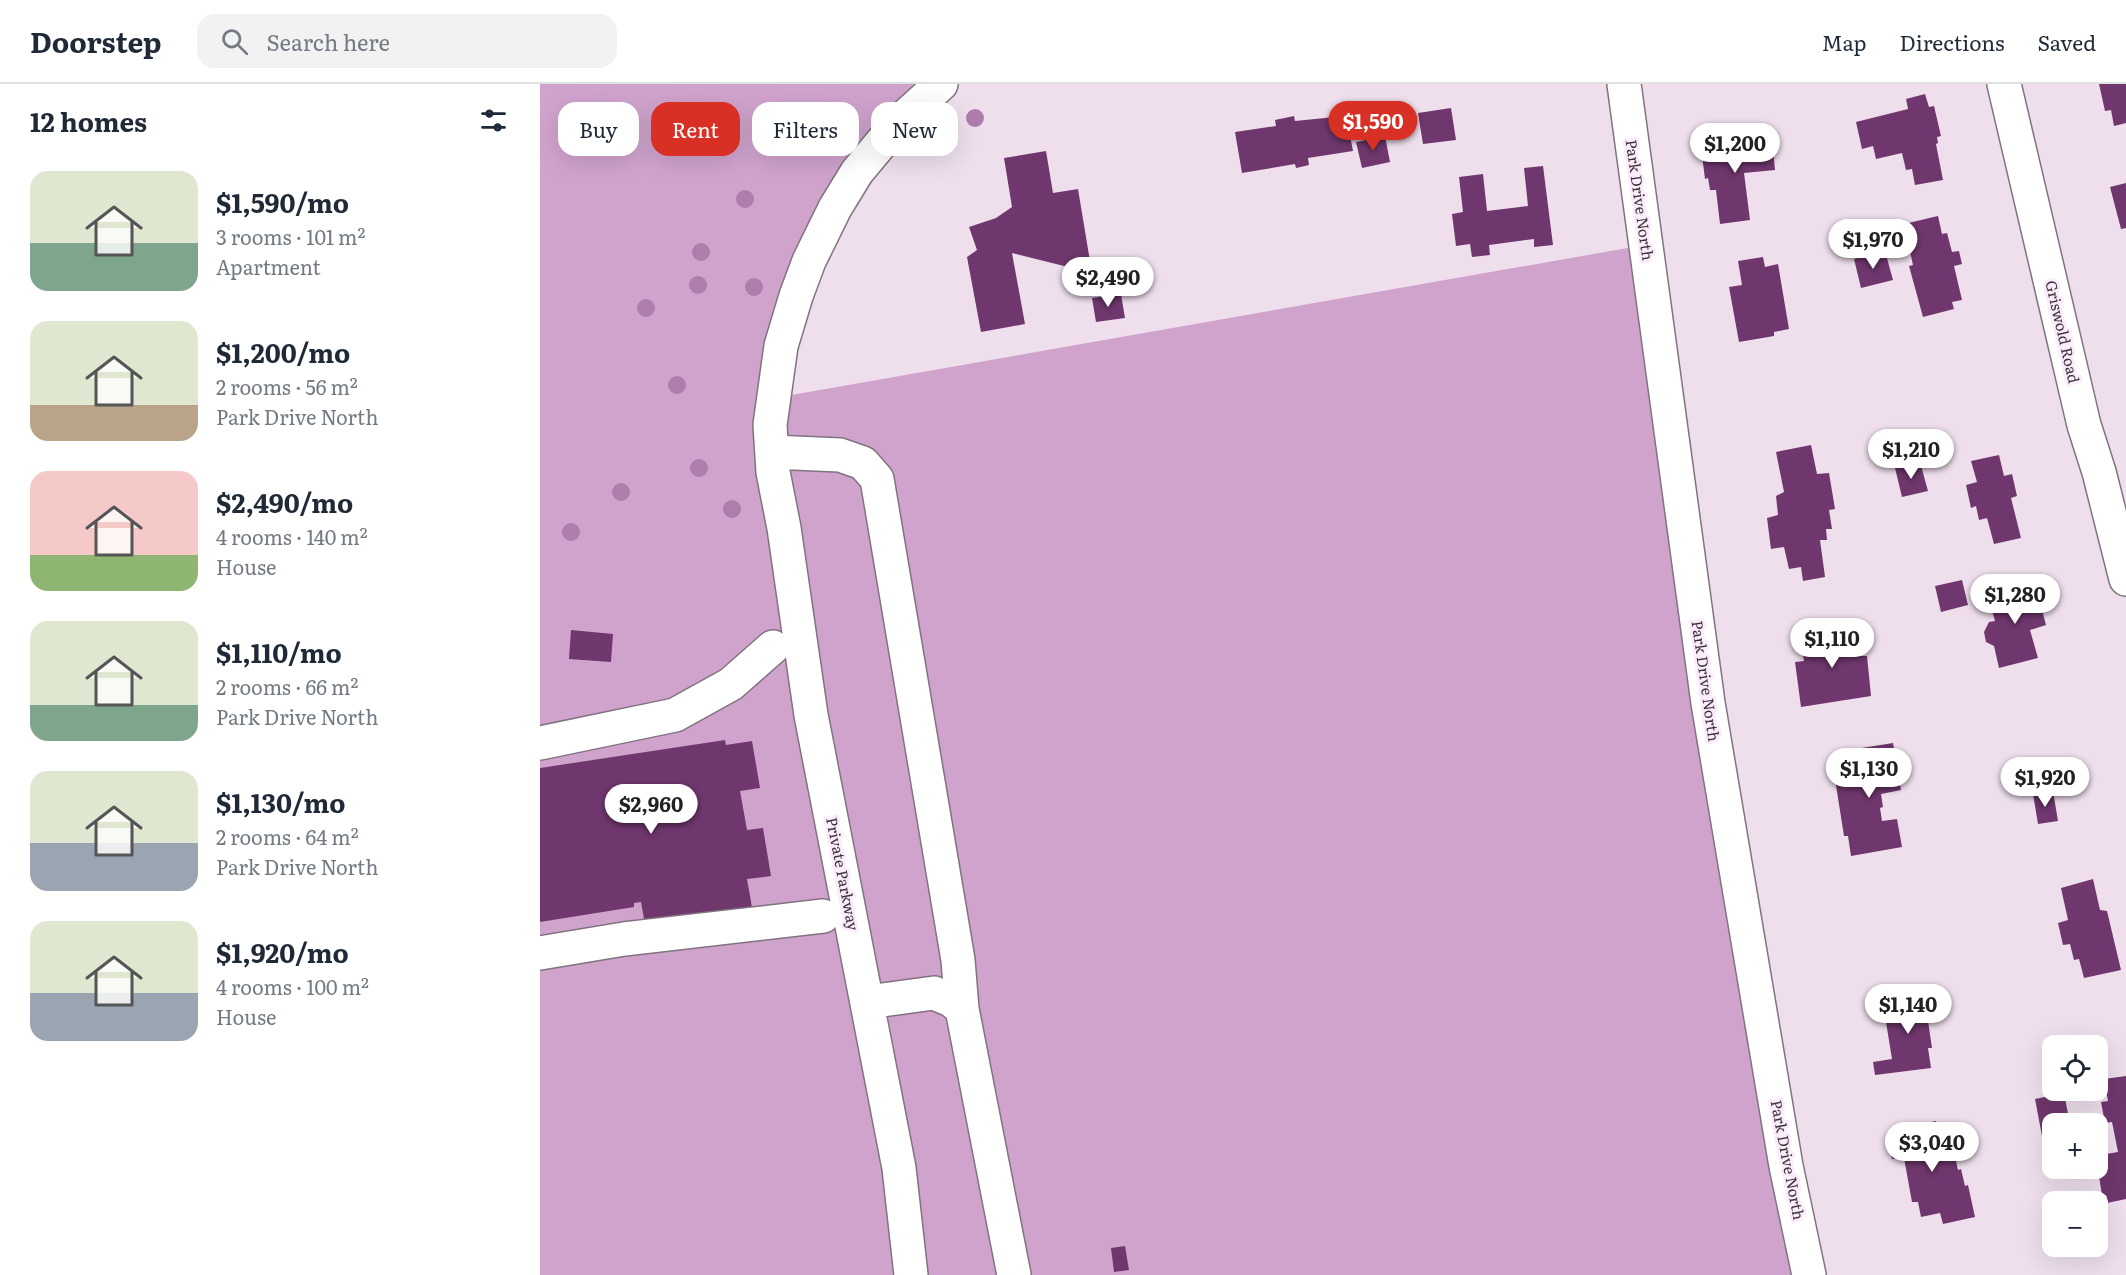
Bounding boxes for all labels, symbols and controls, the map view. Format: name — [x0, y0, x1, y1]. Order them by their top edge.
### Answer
search box — [197, 14, 617, 68]
text: Doorstep — [30, 20, 161, 62]
icon: search — [218, 25, 251, 58]
text: Search here — [266, 25, 390, 58]
text: Map — [1822, 26, 1867, 57]
text: Directions — [1900, 26, 2005, 57]
text: Saved — [2038, 26, 2096, 57]
text: 12 homes — [30, 101, 147, 140]
pin: $1,590 — [1324, 101, 1422, 152]
chip: Buy — [558, 102, 639, 156]
chip: Rent — [651, 102, 740, 156]
chip: Filters — [752, 102, 859, 156]
chip: New — [871, 102, 958, 156]
icon: filters — [477, 104, 510, 137]
text: $1,590 — [1342, 105, 1404, 135]
pin: $1,200 — [1686, 123, 1784, 174]
text: $1,200 — [1704, 127, 1766, 157]
street label: Park Drive North — [1621, 138, 1660, 262]
text: $1,590/mo — [216, 182, 349, 221]
icon: home — [78, 195, 150, 267]
pin: $1,970 — [1824, 219, 1922, 270]
text: 3 rooms · 101 m² — [216, 221, 365, 251]
text: $1,970 — [1842, 223, 1904, 253]
text: Apartment — [216, 251, 321, 281]
pin: $2,490 — [1059, 257, 1157, 308]
text: $2,490 — [1076, 261, 1140, 291]
street label: Griswold Road — [2040, 278, 2086, 385]
text: $1,200/mo — [216, 332, 350, 371]
icon: home — [78, 345, 150, 417]
text: 2 rooms · 56 m² — [216, 371, 358, 401]
text: Park Drive North — [216, 401, 378, 431]
pin: $1,210 — [1862, 429, 1960, 480]
text: $1,210 — [1882, 433, 1940, 463]
text: $2,490/mo — [216, 482, 353, 521]
icon: home — [78, 495, 150, 567]
text: 4 rooms · 140 m² — [216, 521, 368, 551]
text: House — [216, 551, 276, 581]
pin: $1,280 — [1966, 574, 2064, 625]
text: $1,280 — [1984, 578, 2046, 608]
pin: $1,110 — [1783, 618, 1881, 669]
street label: Park Drive North — [1687, 619, 1726, 743]
text: $1,110 — [1804, 622, 1860, 652]
text: $1,110/mo — [216, 632, 342, 671]
icon: home — [78, 645, 150, 717]
text: 2 rooms · 66 m² — [216, 671, 358, 701]
text: Park Drive North — [216, 701, 378, 731]
pin: $1,130 — [1820, 748, 1918, 799]
text: $1,130 — [1840, 752, 1898, 782]
pin: $1,920 — [1996, 757, 2094, 808]
text: $1,920 — [2015, 761, 2075, 791]
text: $1,130/mo — [216, 782, 345, 821]
pin: $2,960 — [602, 784, 700, 835]
text: $2,960 — [619, 788, 683, 818]
icon: home — [78, 795, 150, 867]
street label: Private Parkway — [821, 815, 866, 933]
text: 2 rooms · 64 m² — [216, 821, 359, 851]
text: Park Drive North — [216, 851, 378, 881]
text: $1,920/mo — [216, 932, 349, 971]
icon: home — [78, 945, 150, 1017]
text: 4 rooms · 100 m² — [216, 971, 369, 1001]
pin: $1,140 — [1859, 984, 1957, 1035]
text: $1,140 — [1879, 988, 1937, 1018]
text: House — [216, 1001, 276, 1031]
map controls — [2042, 1035, 2108, 1257]
button: locate — [2042, 1035, 2108, 1101]
street label: Park Drive North — [1766, 1098, 1811, 1222]
button: + — [2042, 1113, 2108, 1179]
pin: $3,040 — [1883, 1122, 1981, 1173]
text: $3,040 — [1899, 1126, 1965, 1156]
button: − — [2042, 1191, 2108, 1257]

